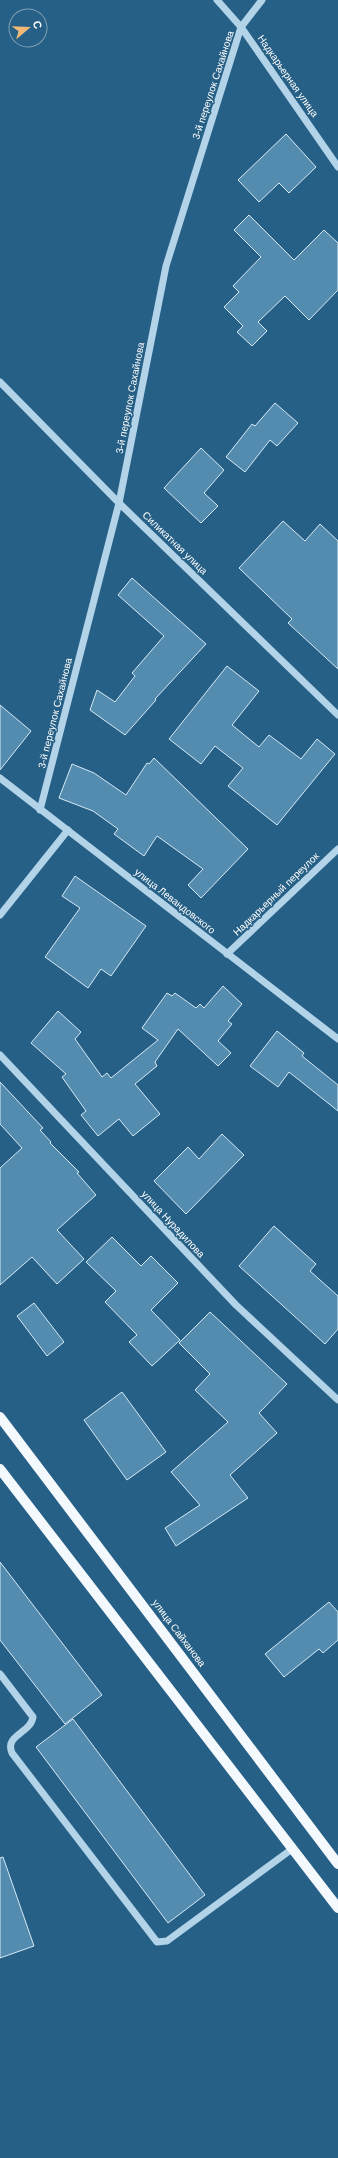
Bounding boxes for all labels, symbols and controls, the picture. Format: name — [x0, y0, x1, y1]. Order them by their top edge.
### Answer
north arrow — [8, 8, 48, 48]
text: С — [30, 19, 44, 31]
street label: 3-й переулок Сахайнова — [190, 29, 236, 141]
street label: Надкарьерная улица — [256, 33, 321, 119]
street label: 3-й переулок Сахайнова — [114, 341, 146, 455]
street label: Силикатная улица — [140, 509, 210, 577]
street label: 3-й переулок Сахайнова — [36, 656, 74, 769]
street label: Надкарьерный переулок — [231, 850, 321, 938]
street label: улица Левандовского — [132, 866, 218, 936]
street label: улица Нурадилова — [139, 1188, 207, 1260]
street label: улица Сайханова — [150, 1597, 208, 1669]

